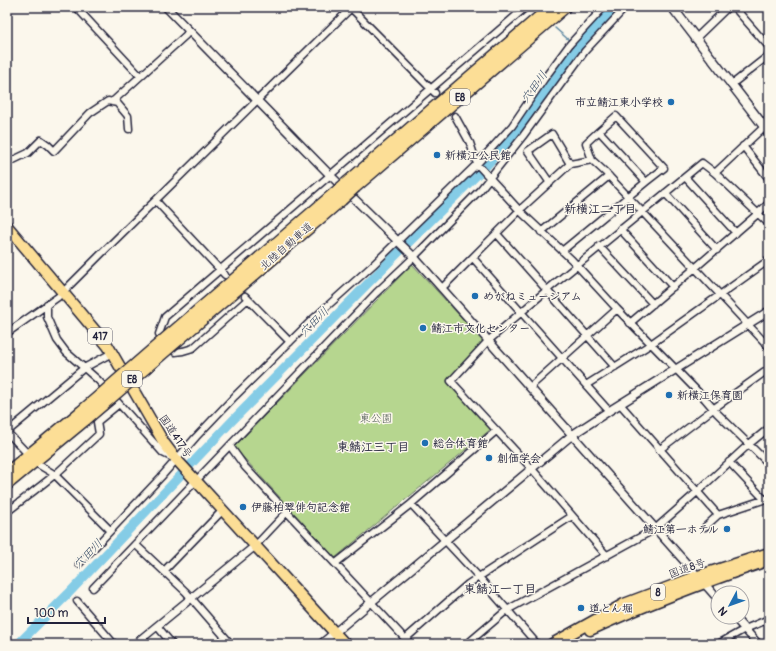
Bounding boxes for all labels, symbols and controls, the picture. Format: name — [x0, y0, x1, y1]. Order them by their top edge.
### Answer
water label: 穴田川 — [518, 68, 551, 106]
road number: E8 — [450, 89, 470, 105]
place label: 市立鯖江東小学校 — [575, 96, 663, 109]
marker: 市立鯖江東小学校 — [666, 97, 676, 107]
place label: 新横江公民館 — [445, 149, 511, 162]
marker: 新横江公民館 — [432, 150, 442, 160]
district label: 新横江二丁目 — [564, 202, 636, 217]
street label: 北陸自動車道 — [257, 220, 315, 273]
place label: めがねミュージアム — [483, 290, 582, 303]
marker: めがねミュージアム — [470, 291, 480, 301]
water label: 穴田川 — [296, 304, 332, 340]
place label: 鯖江市文化センター — [431, 322, 530, 335]
marker: 鯖江市文化センター — [418, 323, 428, 333]
road number: 417 — [88, 328, 112, 344]
road number: E8 — [122, 371, 142, 387]
place label: 新横江保育園 — [677, 389, 743, 402]
marker: 新横江保育園 — [664, 390, 674, 400]
street label: 国道417号 — [156, 412, 195, 460]
park label: 東公園 — [360, 412, 393, 425]
place label: 総合体育館 — [433, 437, 488, 450]
marker: 総合体育館 — [420, 438, 430, 448]
district label: 東鯖江三丁目 — [337, 440, 409, 455]
place label: 創価学会 — [497, 452, 541, 465]
marker: 創価学会 — [484, 453, 494, 463]
place label: 伊藤柏翠俳句記念館 — [251, 501, 350, 514]
marker: 伊藤柏翠俳句記念館 — [238, 502, 248, 512]
place label: 鯖江第一ホテル — [643, 523, 719, 536]
marker: 鯖江第一ホテル — [722, 524, 732, 534]
water label: 穴田川 — [70, 536, 106, 573]
street label: 国道8号 — [667, 556, 708, 581]
district label: 東鯖江一丁目 — [464, 582, 536, 597]
road number: 8 — [651, 584, 665, 600]
north arrow — [710, 585, 750, 625]
scale bar — [28, 599, 105, 625]
place label: 道とん堀 — [589, 602, 633, 615]
marker: 道とん堀 — [576, 603, 586, 613]
text: N — [715, 604, 730, 618]
text: 100 m — [34, 606, 69, 621]

